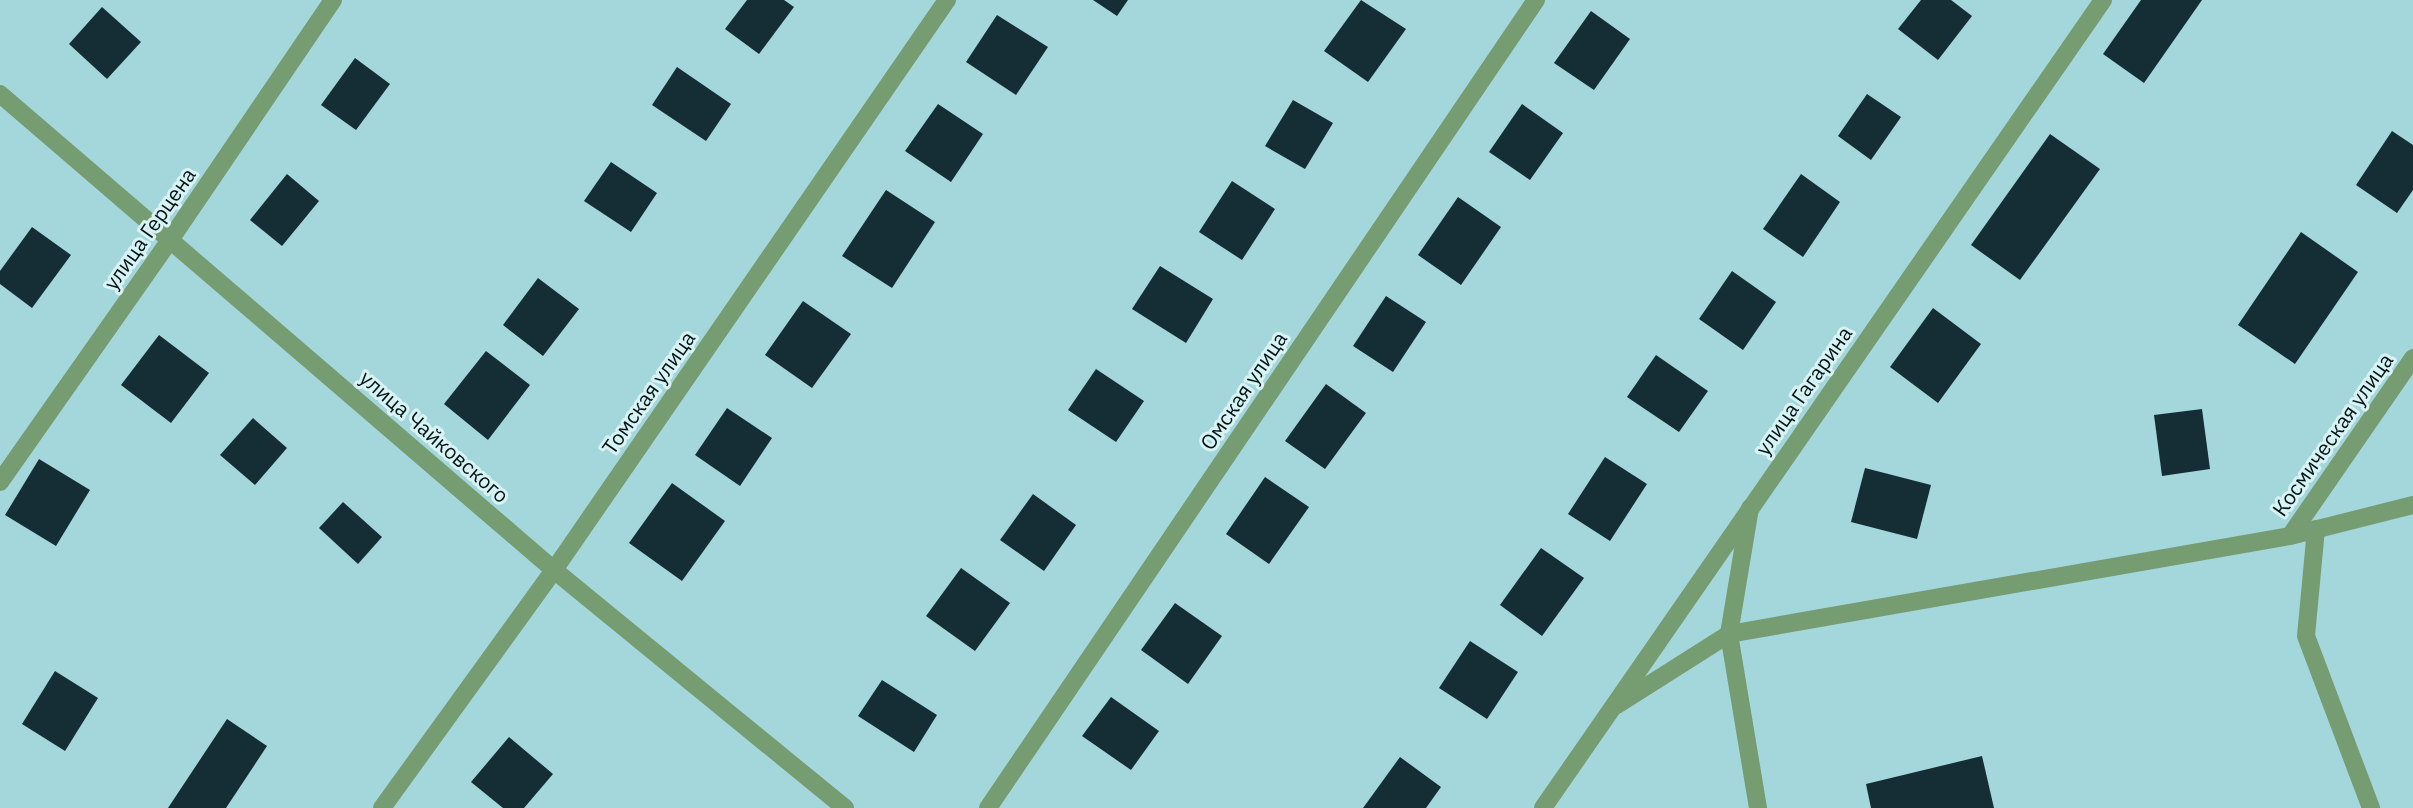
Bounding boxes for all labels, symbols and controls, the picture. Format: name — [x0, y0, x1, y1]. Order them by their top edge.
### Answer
street label: улица Герцена — [97, 162, 202, 295]
street label: улица Гагарина — [1748, 320, 1858, 460]
street label: Томская улица — [595, 325, 701, 460]
street label: Омская улица — [1193, 326, 1293, 455]
street label: Космическая улица — [2265, 347, 2399, 521]
street label: улица Чайковского — [354, 364, 515, 509]

